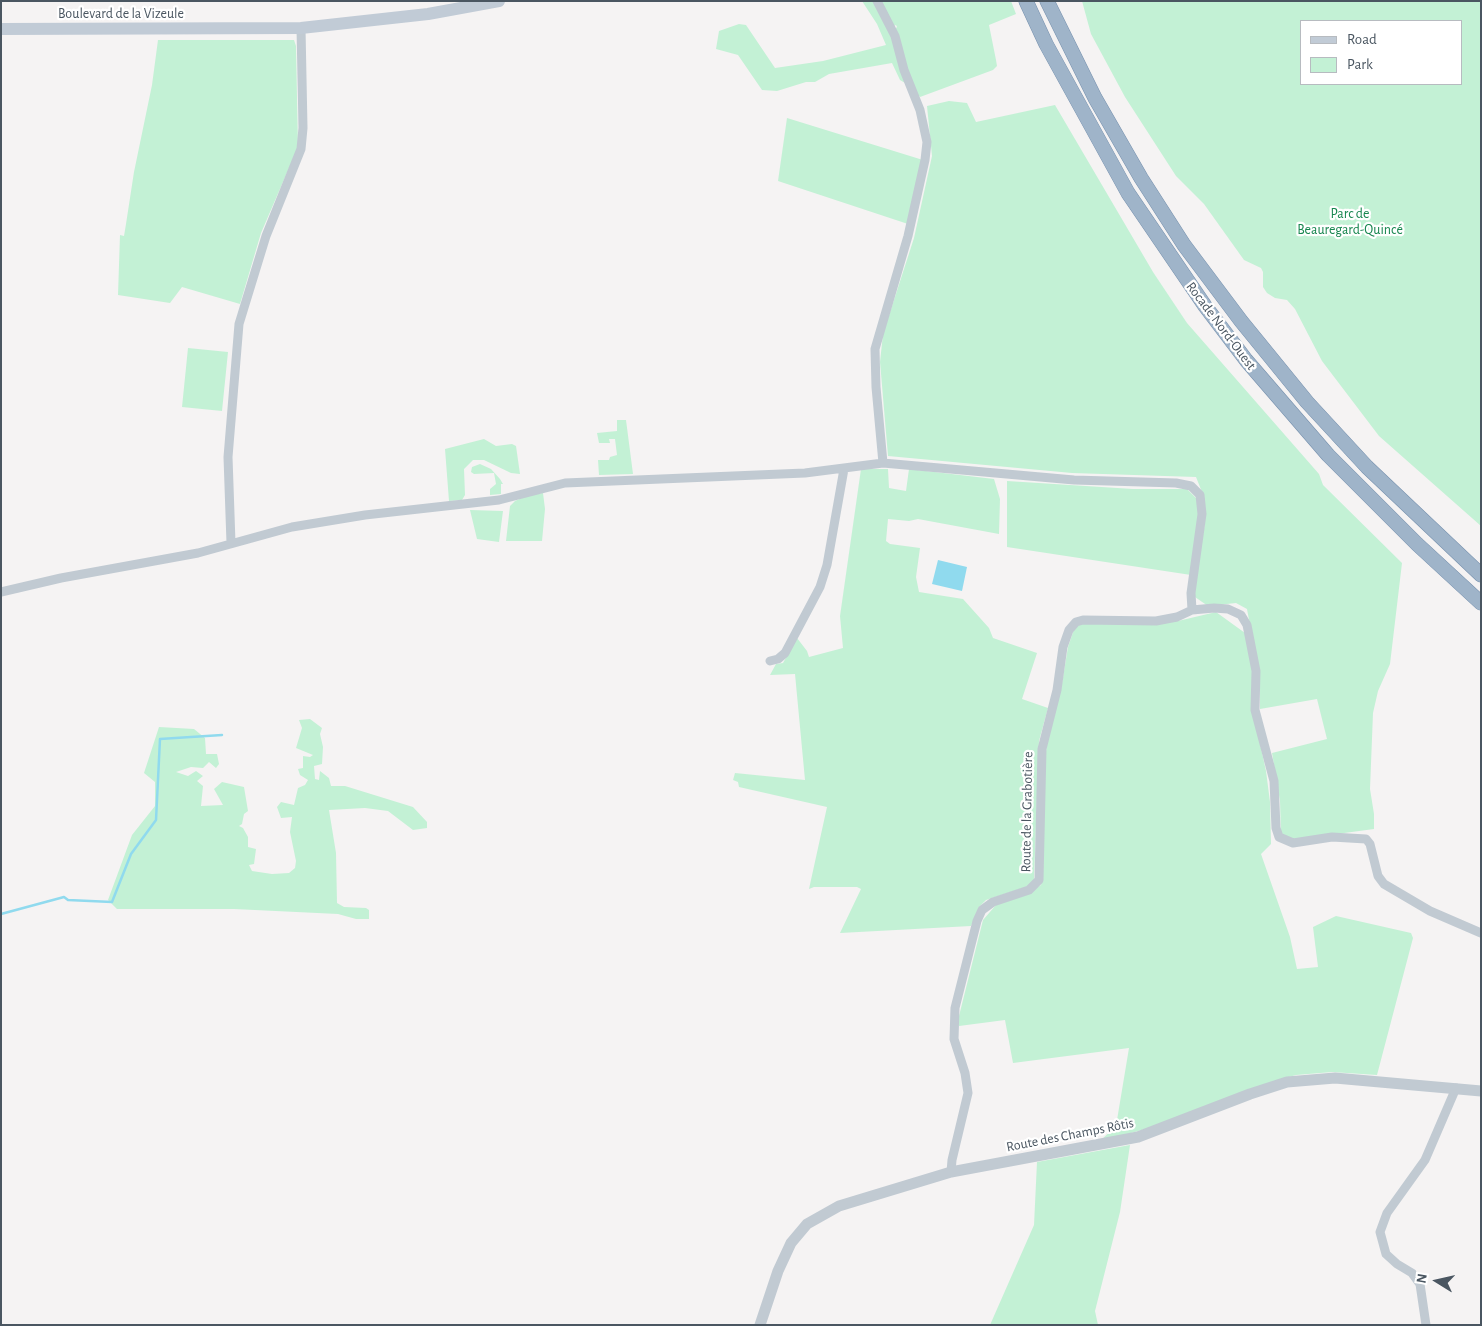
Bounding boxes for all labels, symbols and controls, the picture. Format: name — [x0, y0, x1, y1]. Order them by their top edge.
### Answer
street label: Boulevard de la Vizeule — [58, 6, 184, 22]
legend — [1300, 20, 1462, 85]
text: Road — [1347, 32, 1377, 47]
text: Park — [1347, 57, 1373, 72]
park label: Parc de Beauregard-Quincé — [1297, 206, 1403, 238]
street label: Rocade Nord-Ouest — [1182, 279, 1260, 373]
street label: Route de la Grabotière — [1018, 751, 1036, 873]
street label: Route des Champs Rôtis — [1005, 1114, 1135, 1156]
north arrow — [1412, 1256, 1462, 1306]
text: N — [1414, 1272, 1430, 1284]

